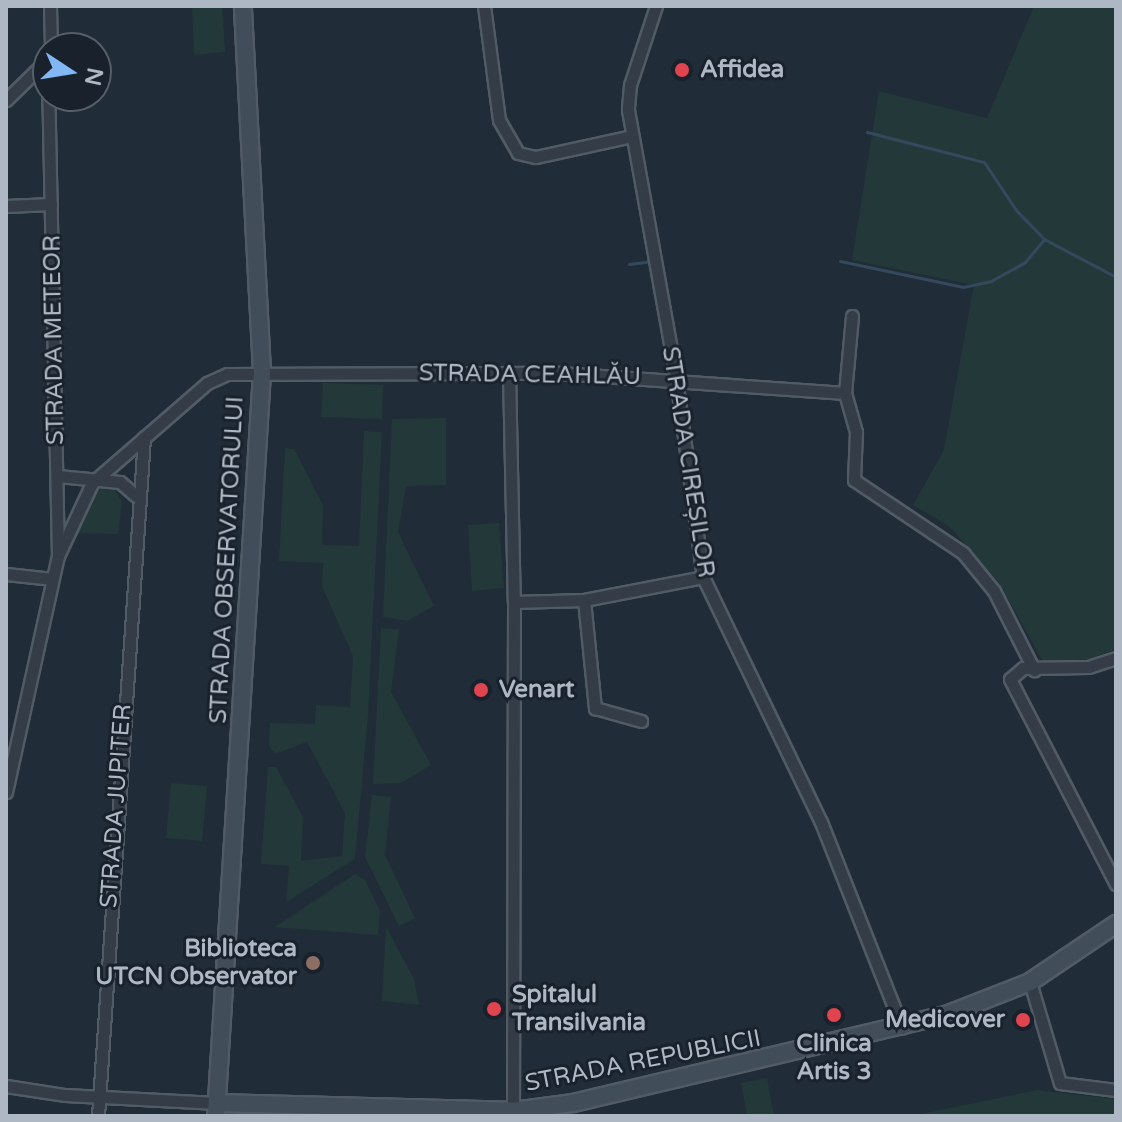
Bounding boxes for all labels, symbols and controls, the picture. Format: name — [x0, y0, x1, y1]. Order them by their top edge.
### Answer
north arrow — [32, 32, 112, 112]
place label: Affidea — [700, 56, 784, 84]
marker: Affidea — [671, 59, 693, 81]
text: N — [79, 65, 108, 88]
street label: STRADA METEOR — [38, 235, 70, 445]
street label: STRADA CIREȘILOR — [656, 345, 720, 579]
street label: STRADA CEAHLĂU — [419, 359, 641, 391]
street label: STRADA OBSERVATORULUI — [204, 396, 250, 724]
place label: Venart — [499, 676, 574, 704]
marker: Venart — [470, 679, 492, 701]
street label: STRADA JUPITER — [94, 703, 138, 909]
place label: Biblioteca UTCN Observator — [95, 935, 297, 991]
marker: Biblioteca UTCN Observator — [304, 954, 322, 972]
place label: Spitalul Transilvania — [512, 981, 646, 1037]
marker: Spitalul Transilvania — [483, 998, 505, 1020]
marker: Clinica Artis 3 — [823, 1004, 845, 1026]
place label: Medicover — [885, 1006, 1005, 1034]
marker: Medicover — [1012, 1009, 1034, 1031]
street label: STRADA REPUBLICII — [523, 1024, 763, 1098]
place label: Clinica Artis 3 — [796, 1030, 872, 1086]

